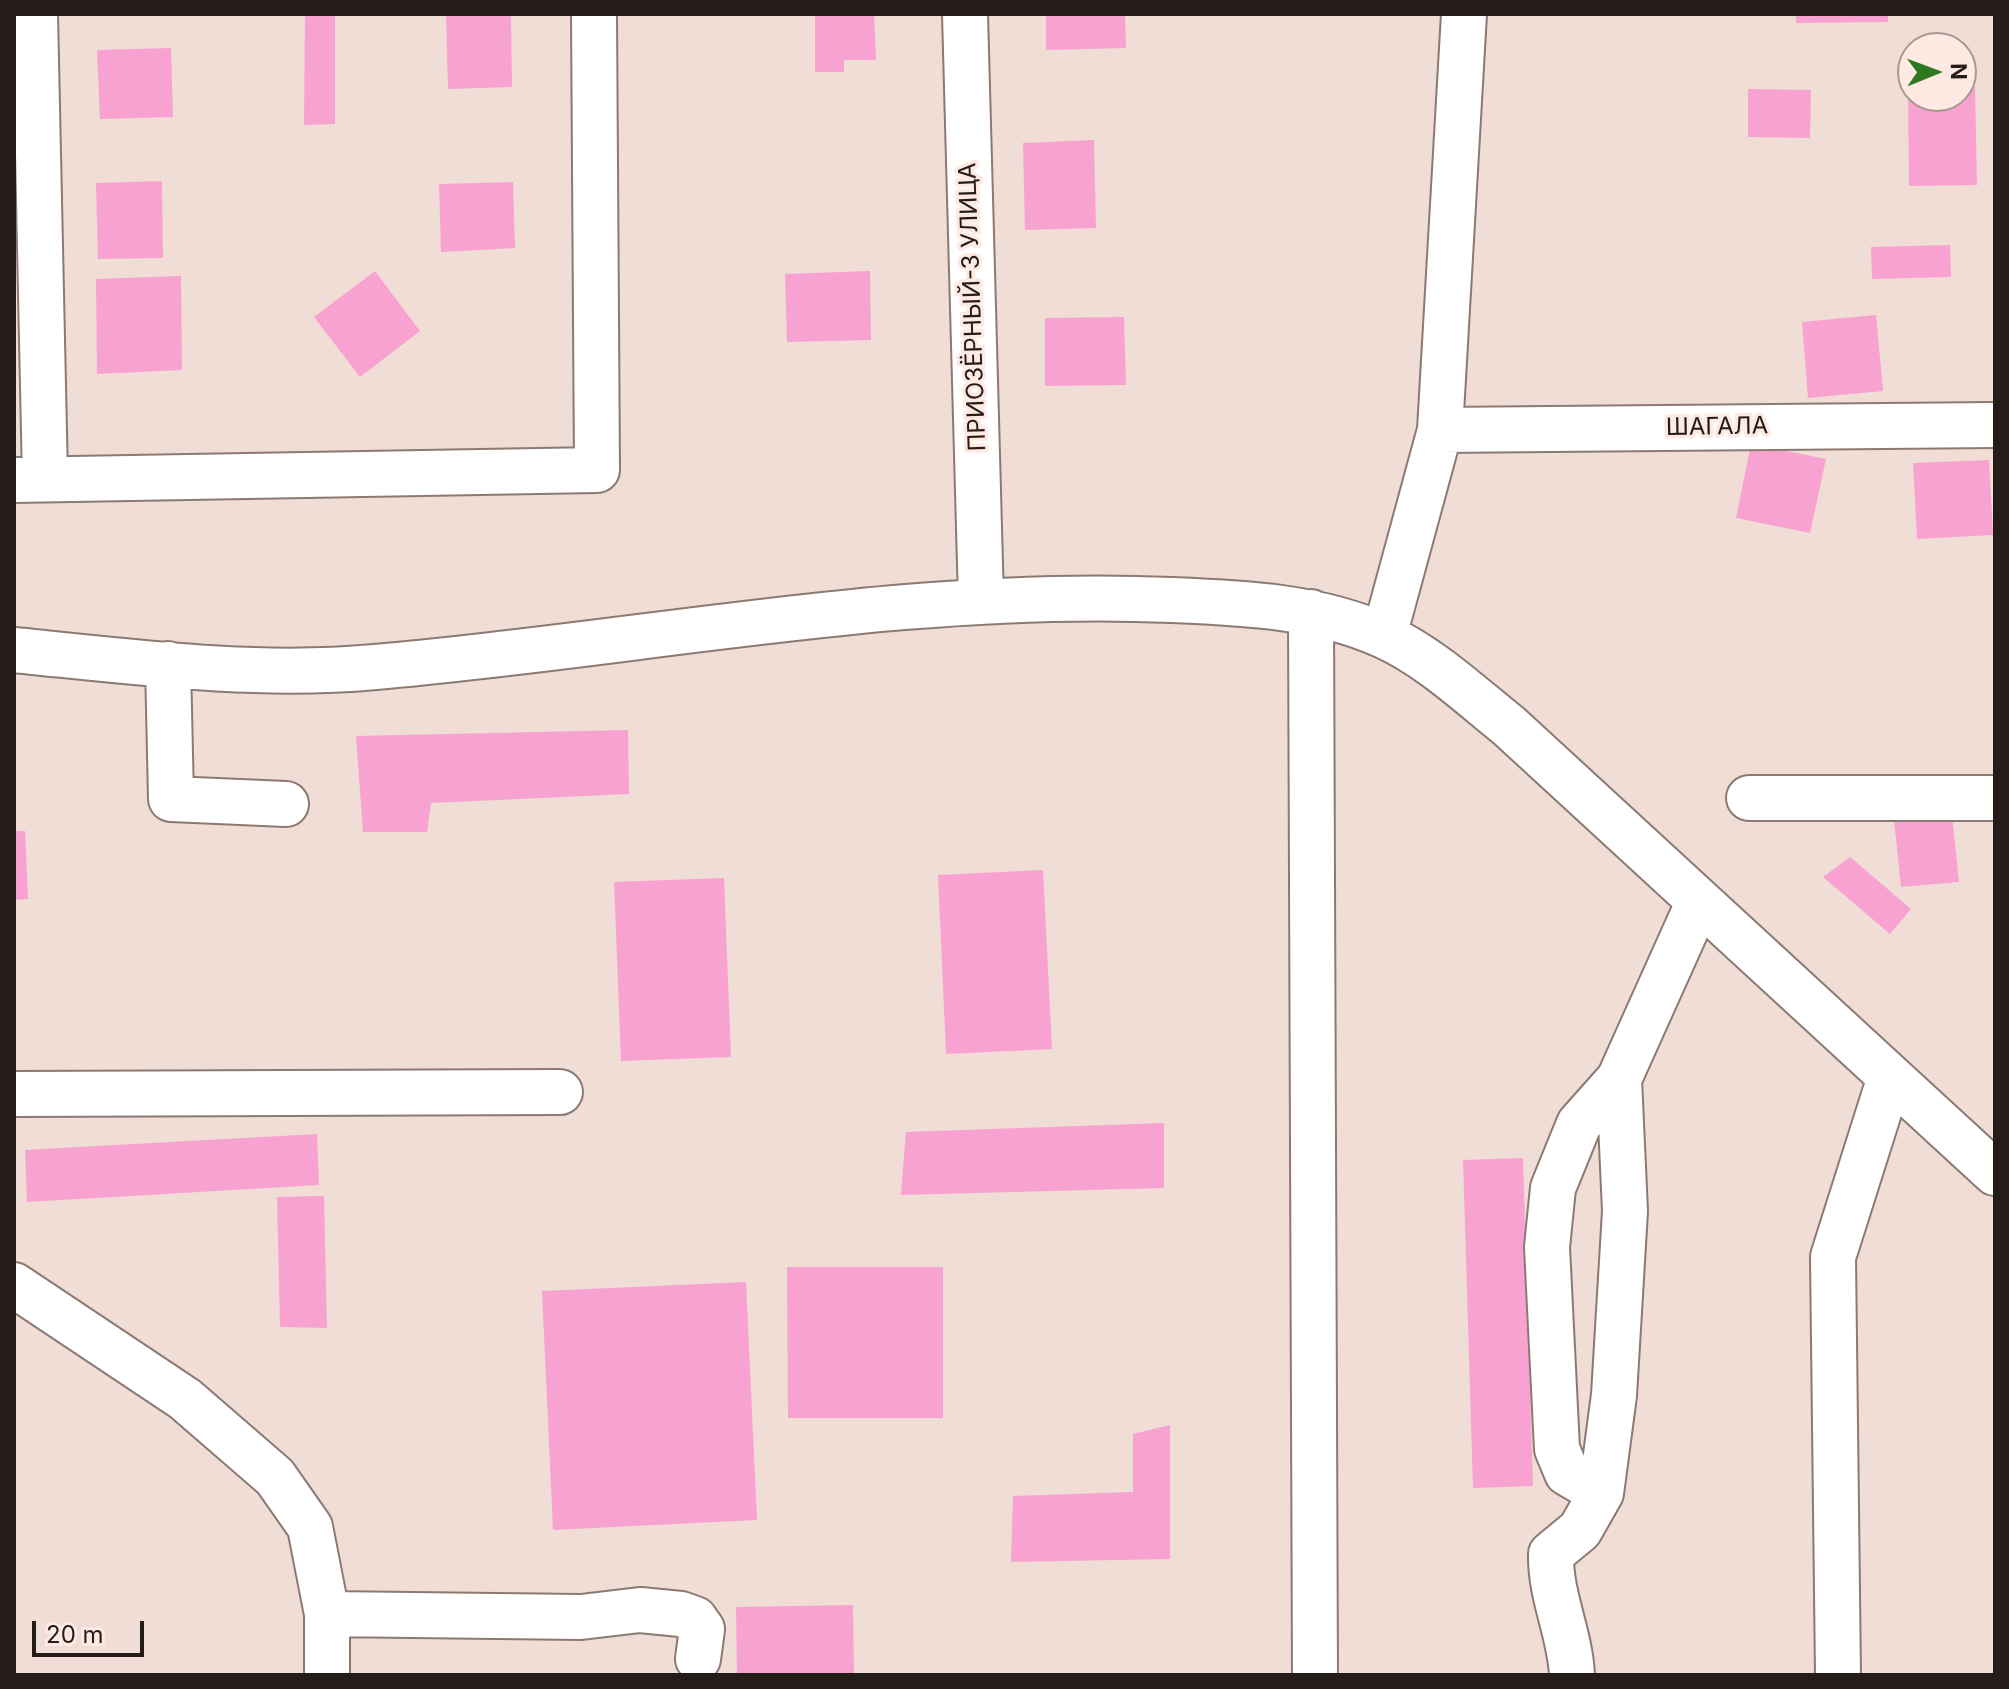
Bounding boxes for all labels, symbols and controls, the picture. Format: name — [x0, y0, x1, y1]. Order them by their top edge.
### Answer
north arrow — [1897, 32, 1977, 112]
text: N — [1946, 63, 1972, 80]
street label: ПРИОЗЁРНЫЙ-3 УЛИЦА — [954, 162, 992, 452]
street label: ШАГАЛА — [1666, 412, 1768, 442]
scale bar — [36, 1605, 148, 1655]
text: 20 m — [46, 1620, 104, 1649]

